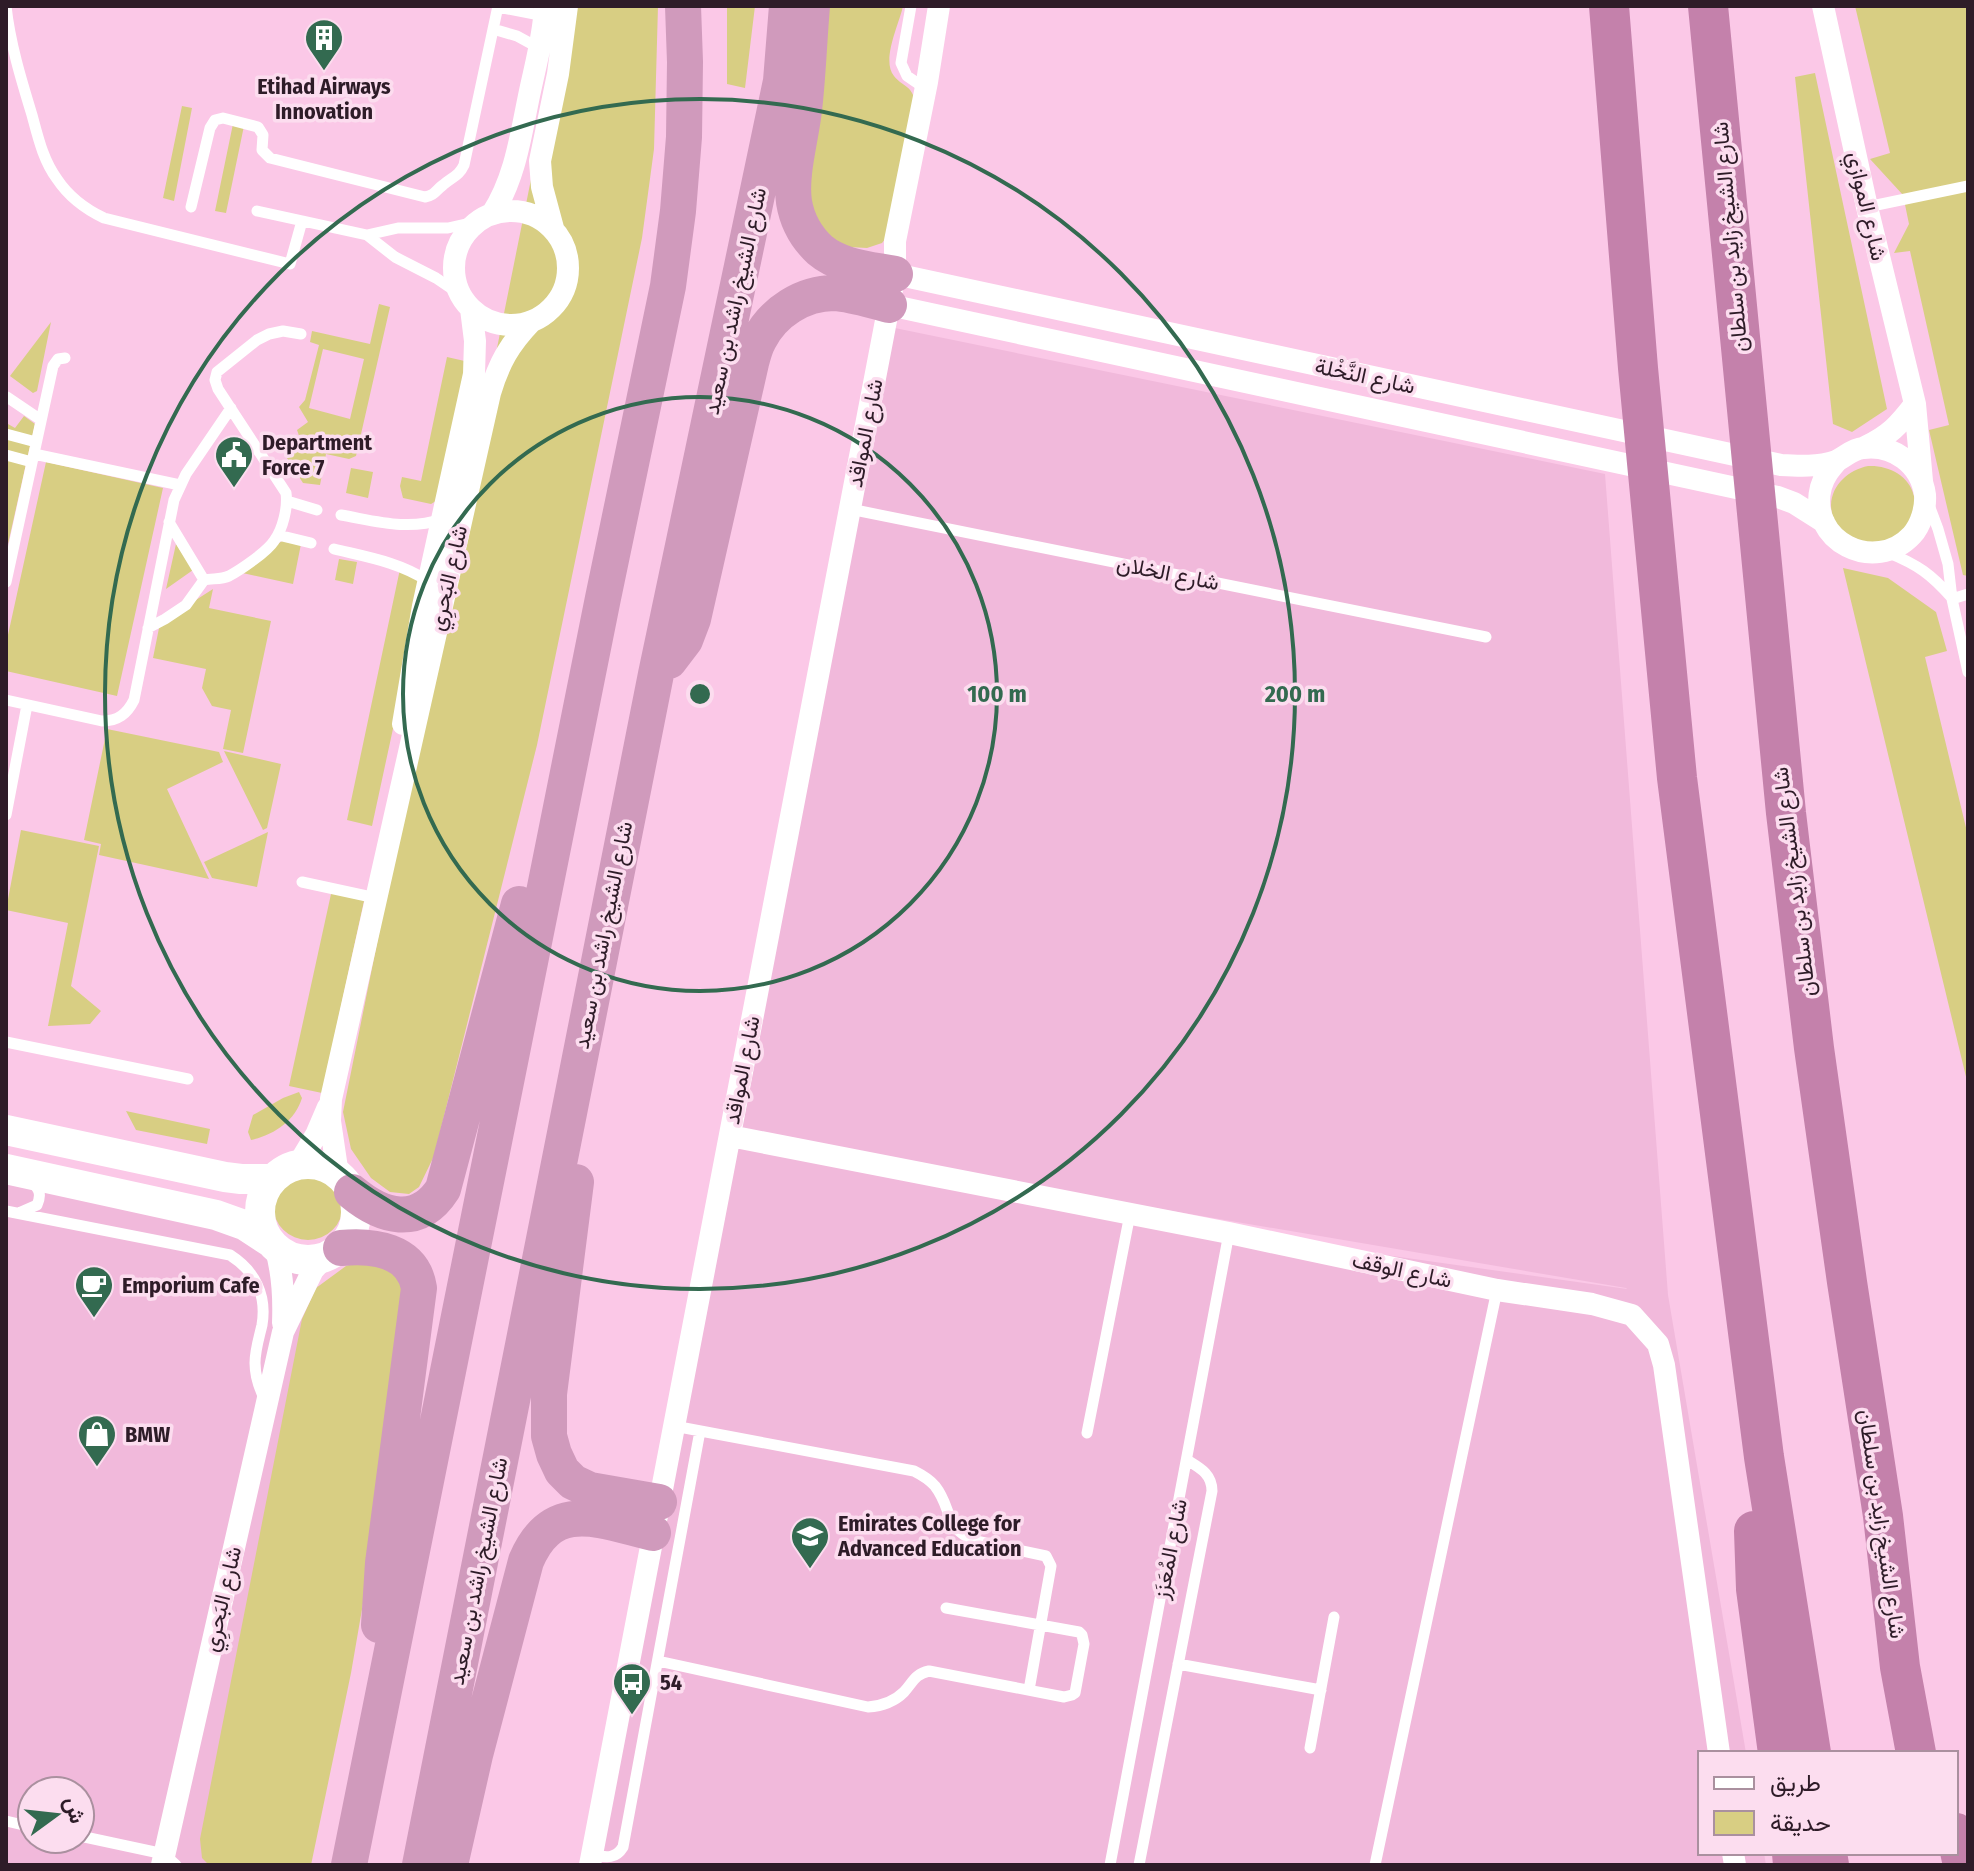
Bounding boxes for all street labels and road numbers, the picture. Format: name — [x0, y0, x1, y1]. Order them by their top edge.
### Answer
street label: شارع الشيخ زايد بن سلطان — [1706, 121, 1755, 353]
street label: شارع الموازي — [1836, 149, 1893, 264]
street label: شارع الشيخ راشد بن سعيد — [698, 185, 773, 417]
street label: شارع النَّخْلة — [1312, 352, 1418, 401]
street label: شارع المواقد — [841, 376, 890, 490]
street label: شارع البَحرِي — [423, 523, 478, 635]
street label: شارع الخلان — [1114, 550, 1222, 597]
street label: شارع الشيخ زايد بن سلطان — [1767, 766, 1822, 998]
street label: شارع الشيخ راشد بن سعيد — [568, 819, 639, 1051]
street label: شارع المواقد — [718, 1013, 767, 1127]
street label: شارع الوقف — [1350, 1246, 1454, 1295]
street label: شارع الشيخ زايد بن سلطان — [1852, 1408, 1911, 1640]
street label: شارع الشيخ راشد بن سعيد — [443, 1455, 514, 1687]
street label: شارع المُعَزَز — [1147, 1496, 1194, 1603]
street label: شارع البَحرِي — [197, 1544, 252, 1656]

